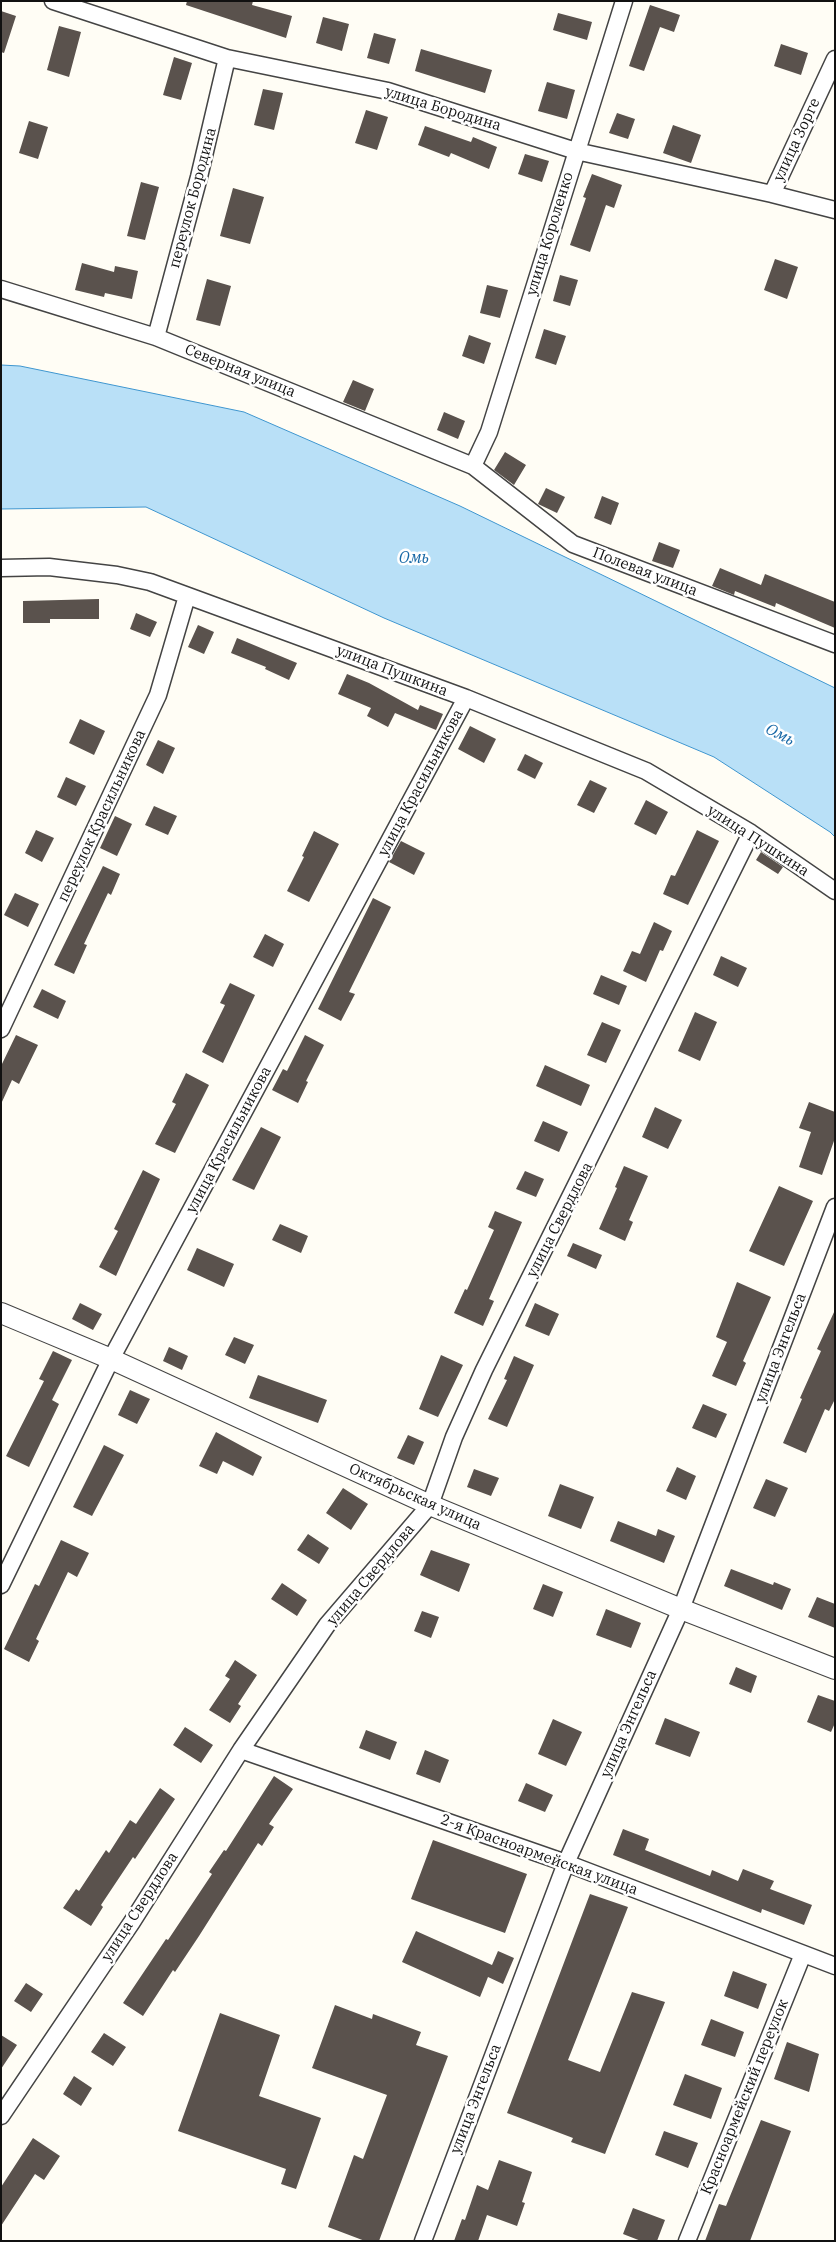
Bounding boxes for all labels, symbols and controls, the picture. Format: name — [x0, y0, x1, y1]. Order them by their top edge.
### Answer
street label: улица Бородина — [383, 83, 503, 135]
street label: улица Зорге — [770, 95, 824, 185]
street label: переулок Бородина — [166, 126, 220, 270]
street label: улица Короленко — [523, 170, 577, 298]
street label: Северная улица — [182, 341, 298, 401]
street label: Полевая улица — [590, 544, 700, 600]
water label: Омь — [399, 548, 429, 568]
street label: улица Пушкина — [334, 642, 450, 700]
street label: улица Красильникова — [375, 706, 467, 860]
water label: Омь — [762, 720, 798, 750]
street label: переулок Красильникова — [54, 727, 150, 905]
street label: улица Пушкина — [704, 801, 812, 881]
street label: улица Красильникова — [183, 1063, 275, 1217]
street label: улица Свердлова — [523, 1159, 597, 1281]
street label: улица Энгельса — [752, 1291, 810, 1405]
street label: Октябрьская улица — [346, 1460, 484, 1534]
street label: улица Свердлова — [323, 1521, 419, 1629]
street label: улица Энгельса — [597, 1667, 661, 1781]
street label: 2-я Красноармейская улица — [438, 1811, 640, 1899]
street label: улица Свердлова — [98, 1849, 182, 1965]
street label: Красноармейский переулок — [697, 1997, 793, 2197]
street label: улица Энгельса — [447, 2042, 505, 2156]

